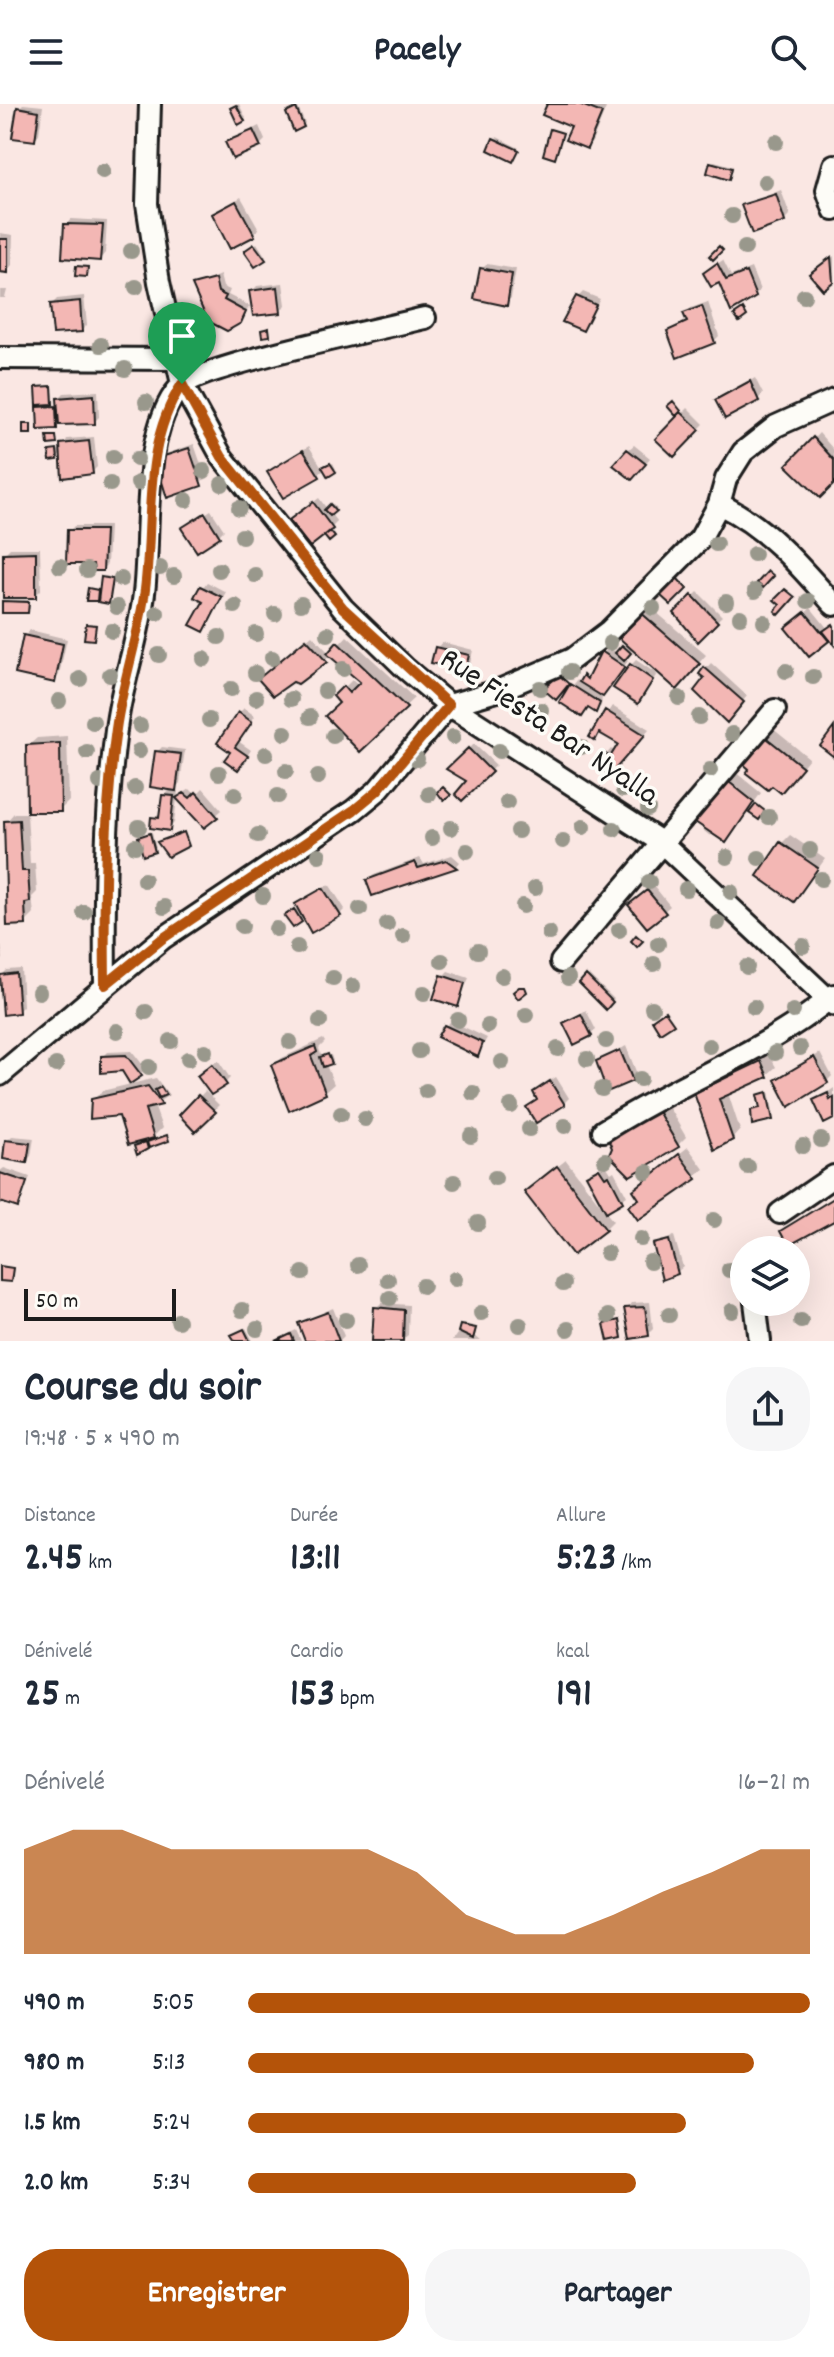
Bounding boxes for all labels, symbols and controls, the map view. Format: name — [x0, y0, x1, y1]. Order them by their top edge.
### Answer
text: Pacely — [374, 26, 460, 78]
icon: menu — [24, 30, 68, 74]
icon: search — [766, 30, 810, 74]
pin — [148, 302, 216, 384]
icon: arrive — [160, 314, 204, 358]
street label: Rue Fiesta Bar Nyalla — [429, 638, 668, 820]
map controls — [730, 1236, 810, 1316]
button: layers — [730, 1236, 810, 1316]
scale bar — [24, 1285, 176, 1321]
text: 50 m — [36, 1287, 78, 1318]
text: Course du soir — [24, 1359, 261, 1422]
button: share — [726, 1367, 810, 1451]
text: 19:48 · 5 × 490 m — [24, 1421, 180, 1458]
text: Distance — [24, 1501, 96, 1532]
text: Durée — [290, 1501, 338, 1532]
text: Allure — [556, 1501, 606, 1532]
text: 2.45 — [24, 1532, 83, 1589]
text: 13:11 — [290, 1532, 341, 1589]
text: 5:23 — [556, 1532, 616, 1589]
text: km — [83, 1548, 112, 1579]
text: /km — [616, 1548, 652, 1579]
text: Dénivelé — [24, 1637, 93, 1668]
text: Cardio — [290, 1637, 343, 1668]
text: kcal — [556, 1637, 589, 1668]
text: 25 — [24, 1668, 60, 1725]
text: 153 — [290, 1668, 335, 1725]
text: 191 — [556, 1668, 592, 1725]
text: m — [60, 1684, 80, 1715]
text: bpm — [335, 1684, 375, 1715]
text: Dénivelé — [24, 1765, 105, 1802]
text: 16–21 m — [738, 1765, 810, 1802]
text: 490 m — [24, 1985, 85, 2022]
text: 5:05 — [152, 1985, 195, 2022]
text: 980 m — [24, 2045, 84, 2082]
text: 5:13 — [152, 2045, 186, 2082]
text: 1.5 km — [24, 2105, 81, 2142]
text: 5:24 — [152, 2105, 191, 2142]
text: 2.0 km — [24, 2165, 88, 2202]
text: 5:34 — [152, 2165, 191, 2202]
button: Enregistrer — [24, 2249, 409, 2341]
button: Partager — [425, 2249, 810, 2341]

